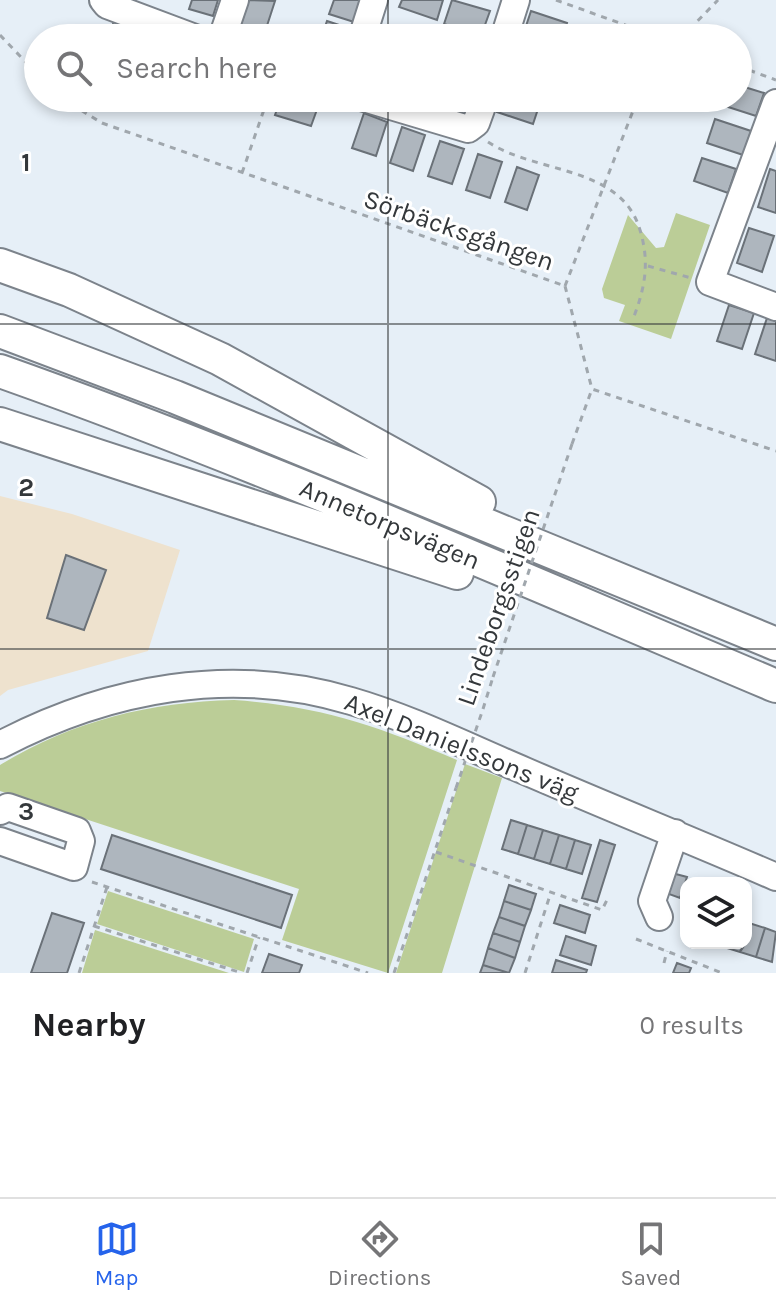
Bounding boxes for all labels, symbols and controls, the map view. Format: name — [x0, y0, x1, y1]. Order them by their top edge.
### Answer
search box — [24, 24, 752, 112]
icon: search — [52, 46, 96, 90]
text: Search here — [116, 50, 277, 86]
text: 1 — [21, 147, 31, 178]
street label: Sörbäcksgången — [360, 183, 558, 278]
text: 2 — [18, 472, 34, 503]
street label: Annetorpsvägen — [295, 472, 485, 576]
street label: Lindeborgsstigen — [450, 505, 547, 710]
street label: Axel Danielssons väg — [340, 686, 584, 809]
text: 3 — [18, 796, 34, 827]
map controls — [680, 877, 752, 949]
button: layers — [680, 877, 752, 949]
text: Nearby — [32, 1005, 146, 1045]
text: 0 results — [640, 1010, 744, 1041]
tab: Map — [95, 1217, 139, 1291]
tab: Directions — [328, 1217, 431, 1291]
tab: Saved — [621, 1217, 681, 1291]

